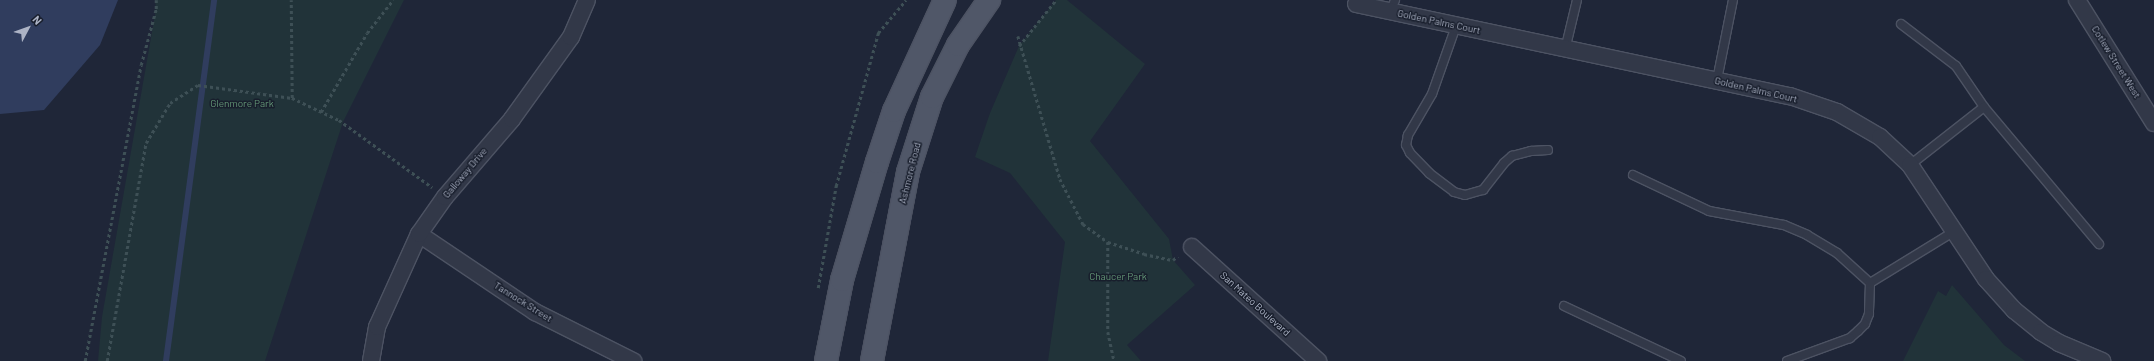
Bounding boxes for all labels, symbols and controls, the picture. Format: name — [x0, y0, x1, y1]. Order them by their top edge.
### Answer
street label: Golden Palms Court — [1396, 7, 1482, 37]
north arrow — [8, 8, 48, 48]
text: N — [30, 13, 45, 27]
street label: Cotlew Street West — [2089, 24, 2143, 100]
street label: Golden Palms Court — [1713, 75, 1799, 105]
park label: Glenmore Park — [210, 98, 274, 110]
street label: Ashmore Road — [897, 141, 923, 205]
street label: Galloway Drive — [440, 145, 490, 201]
street label: San Mateo Boulevard — [1217, 269, 1293, 339]
park label: Chaucer Park — [1089, 271, 1147, 283]
street label: Tannock Street — [492, 279, 554, 325]

